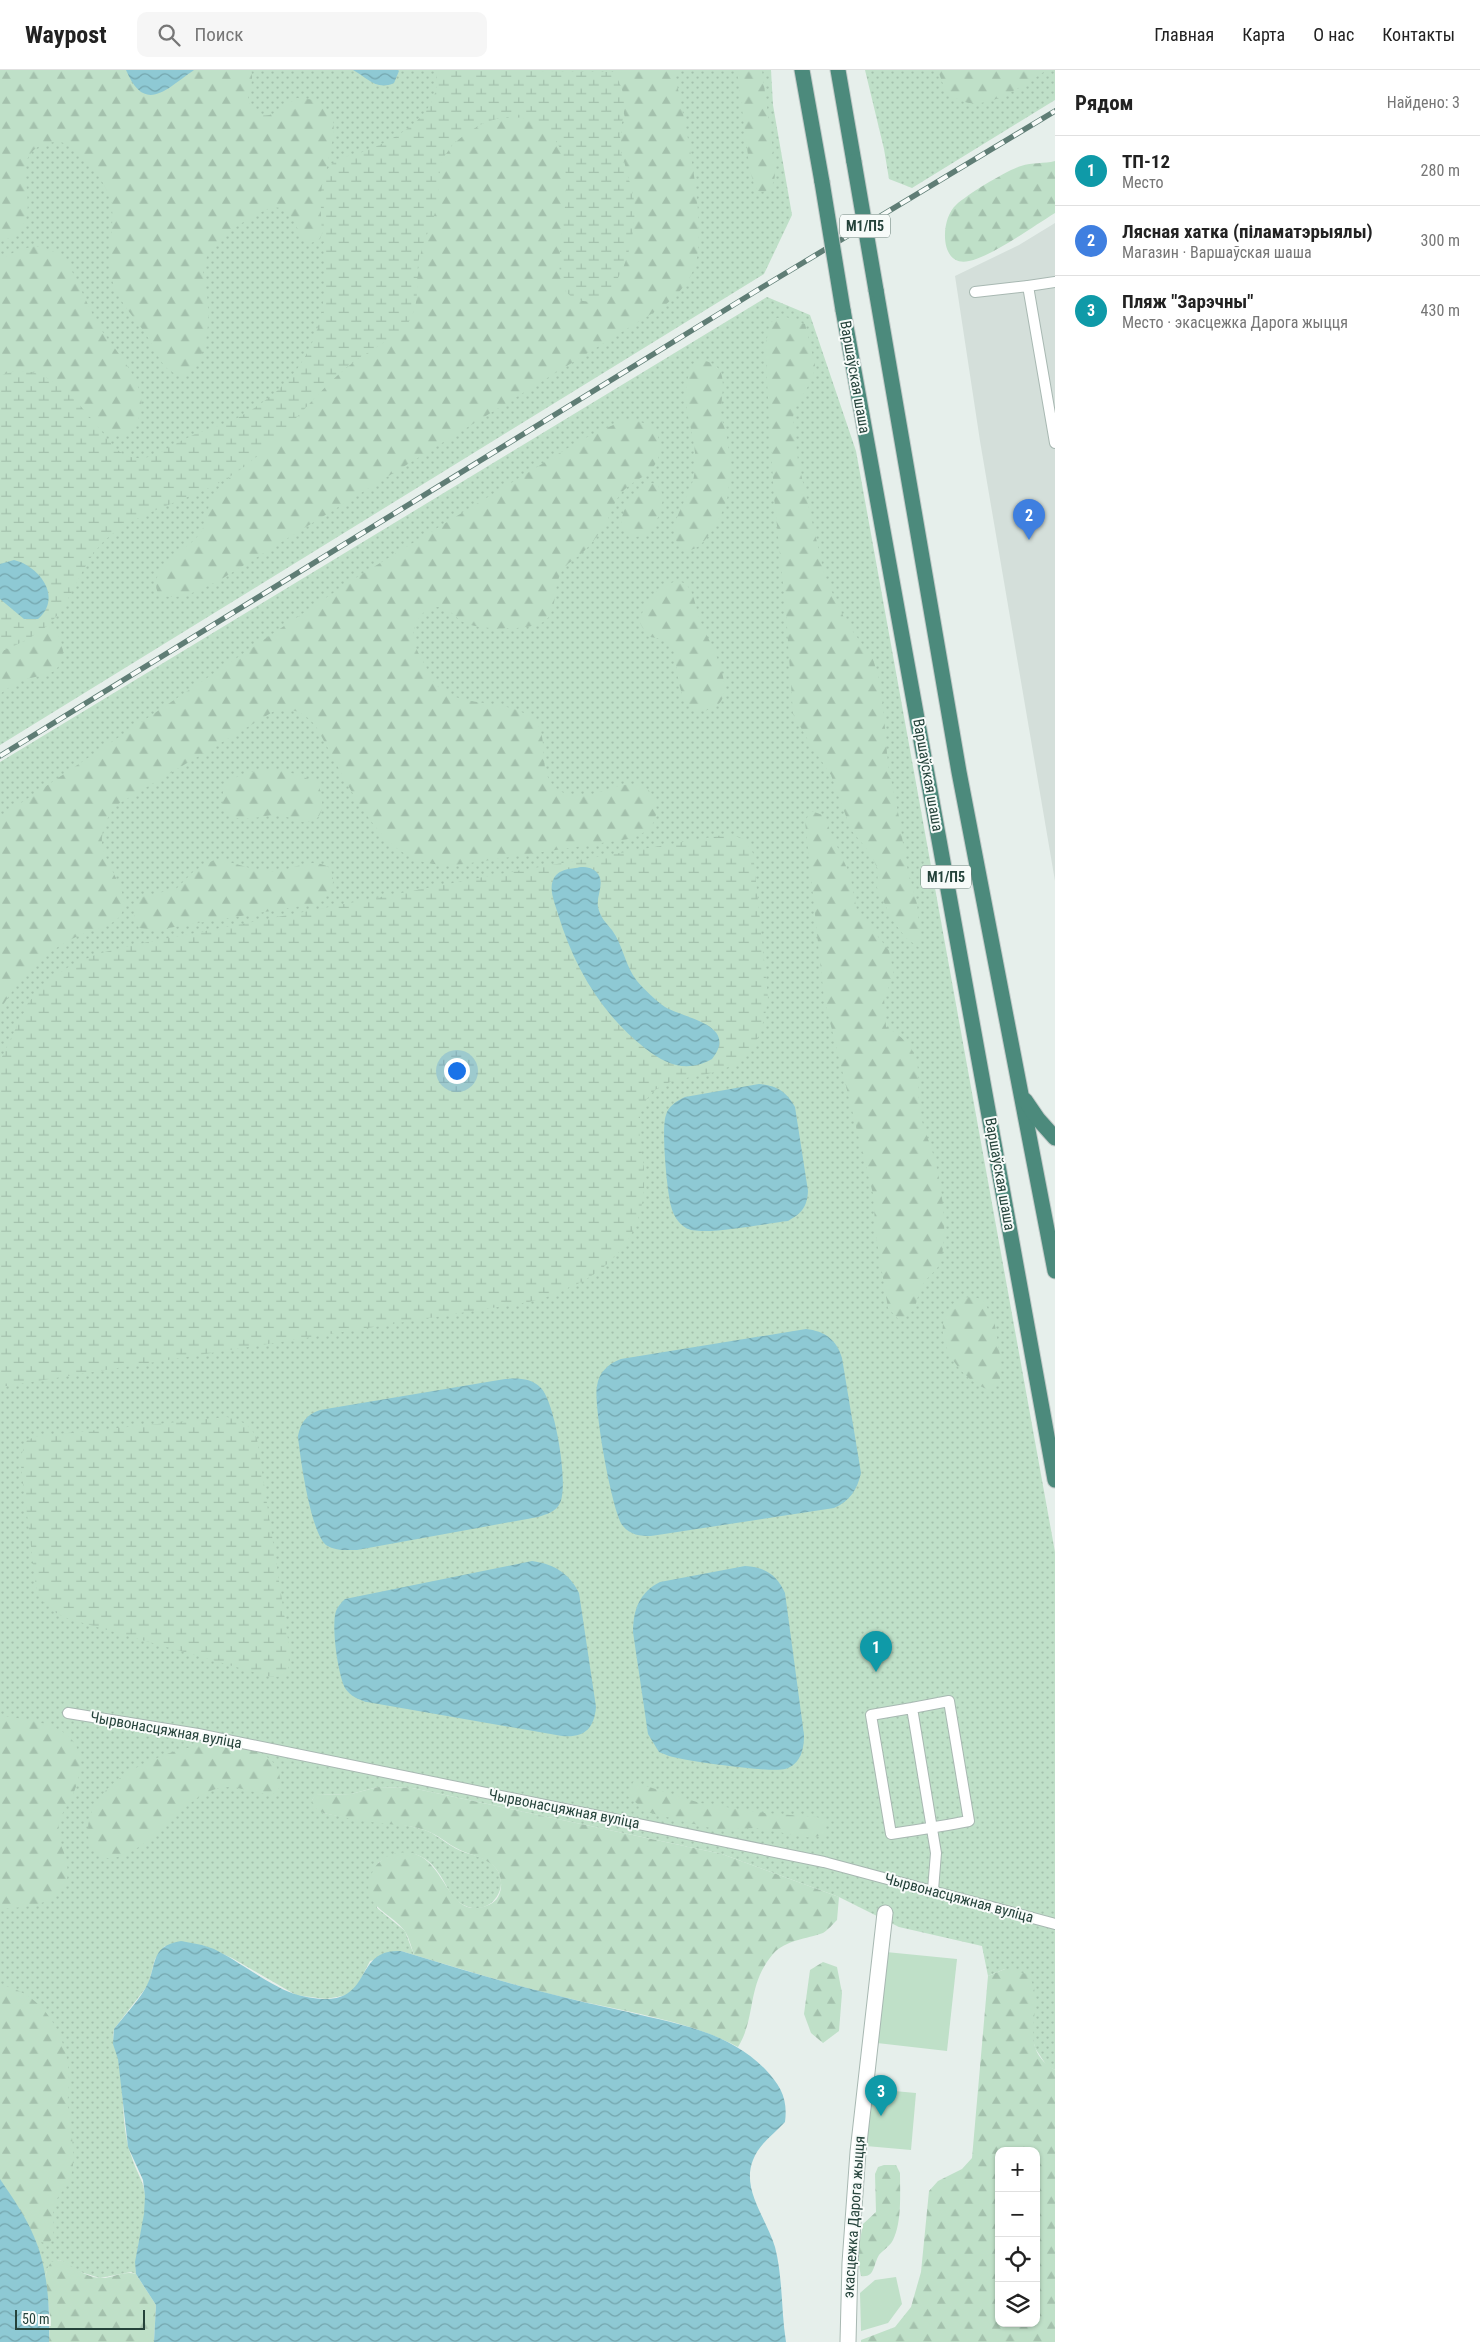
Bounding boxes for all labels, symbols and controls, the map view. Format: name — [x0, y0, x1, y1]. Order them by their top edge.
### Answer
search box — [137, 12, 487, 57]
text: Waypost — [25, 21, 107, 49]
icon: search — [155, 21, 183, 49]
text: Поиск — [195, 23, 243, 46]
text: Главная — [1154, 24, 1214, 45]
text: Карта — [1242, 24, 1285, 45]
text: О нас — [1313, 24, 1354, 45]
text: Контакты — [1382, 24, 1455, 45]
text: Рядом — [1075, 91, 1134, 115]
text: Найдено: 3 — [1387, 93, 1460, 112]
text: ТП-12 — [1122, 150, 1170, 173]
text: 1 — [1087, 161, 1095, 180]
text: 280 m — [1421, 161, 1460, 180]
text: Место — [1122, 173, 1163, 192]
road number: М1/П5 — [840, 214, 890, 238]
text: Лясная хатка (піламатэрыялы) — [1122, 220, 1373, 243]
text: 2 — [1087, 231, 1095, 250]
text: 300 m — [1421, 231, 1460, 250]
text: Магазин · Варшаўская шаша — [1122, 243, 1312, 262]
text: Пляж "Зарэчны" — [1122, 290, 1253, 313]
text: 3 — [1087, 301, 1095, 320]
text: 430 m — [1421, 301, 1460, 320]
text: Место · экасцежка Дарога жыцця — [1122, 313, 1348, 332]
street label: Варшаўская шаша — [836, 319, 874, 435]
pin: 2 — [1013, 499, 1045, 540]
street label: Варшаўская шаша — [909, 717, 947, 833]
road number: М1/П5 — [921, 866, 971, 889]
your location — [444, 1058, 470, 1084]
street label: Варшаўская шаша — [981, 1116, 1019, 1232]
pin: 1 — [860, 1631, 892, 1672]
street label: Чырвонасцяжная вуліца — [89, 1708, 243, 1752]
street label: Чырвонасцяжная вуліца — [487, 1786, 641, 1832]
street label: Чырвонасцяжная вуліца — [882, 1869, 1036, 1927]
pin: 3 — [865, 2075, 897, 2116]
street label: экасцежка Дарога жыцця — [839, 2135, 869, 2299]
map controls — [995, 2147, 1040, 2327]
button: + — [995, 2147, 1040, 2192]
button: − — [995, 2192, 1040, 2237]
button: locate — [995, 2237, 1040, 2282]
button: layers — [995, 2282, 1040, 2327]
scale bar — [15, 2307, 145, 2330]
text: 50 m — [22, 2311, 50, 2327]

